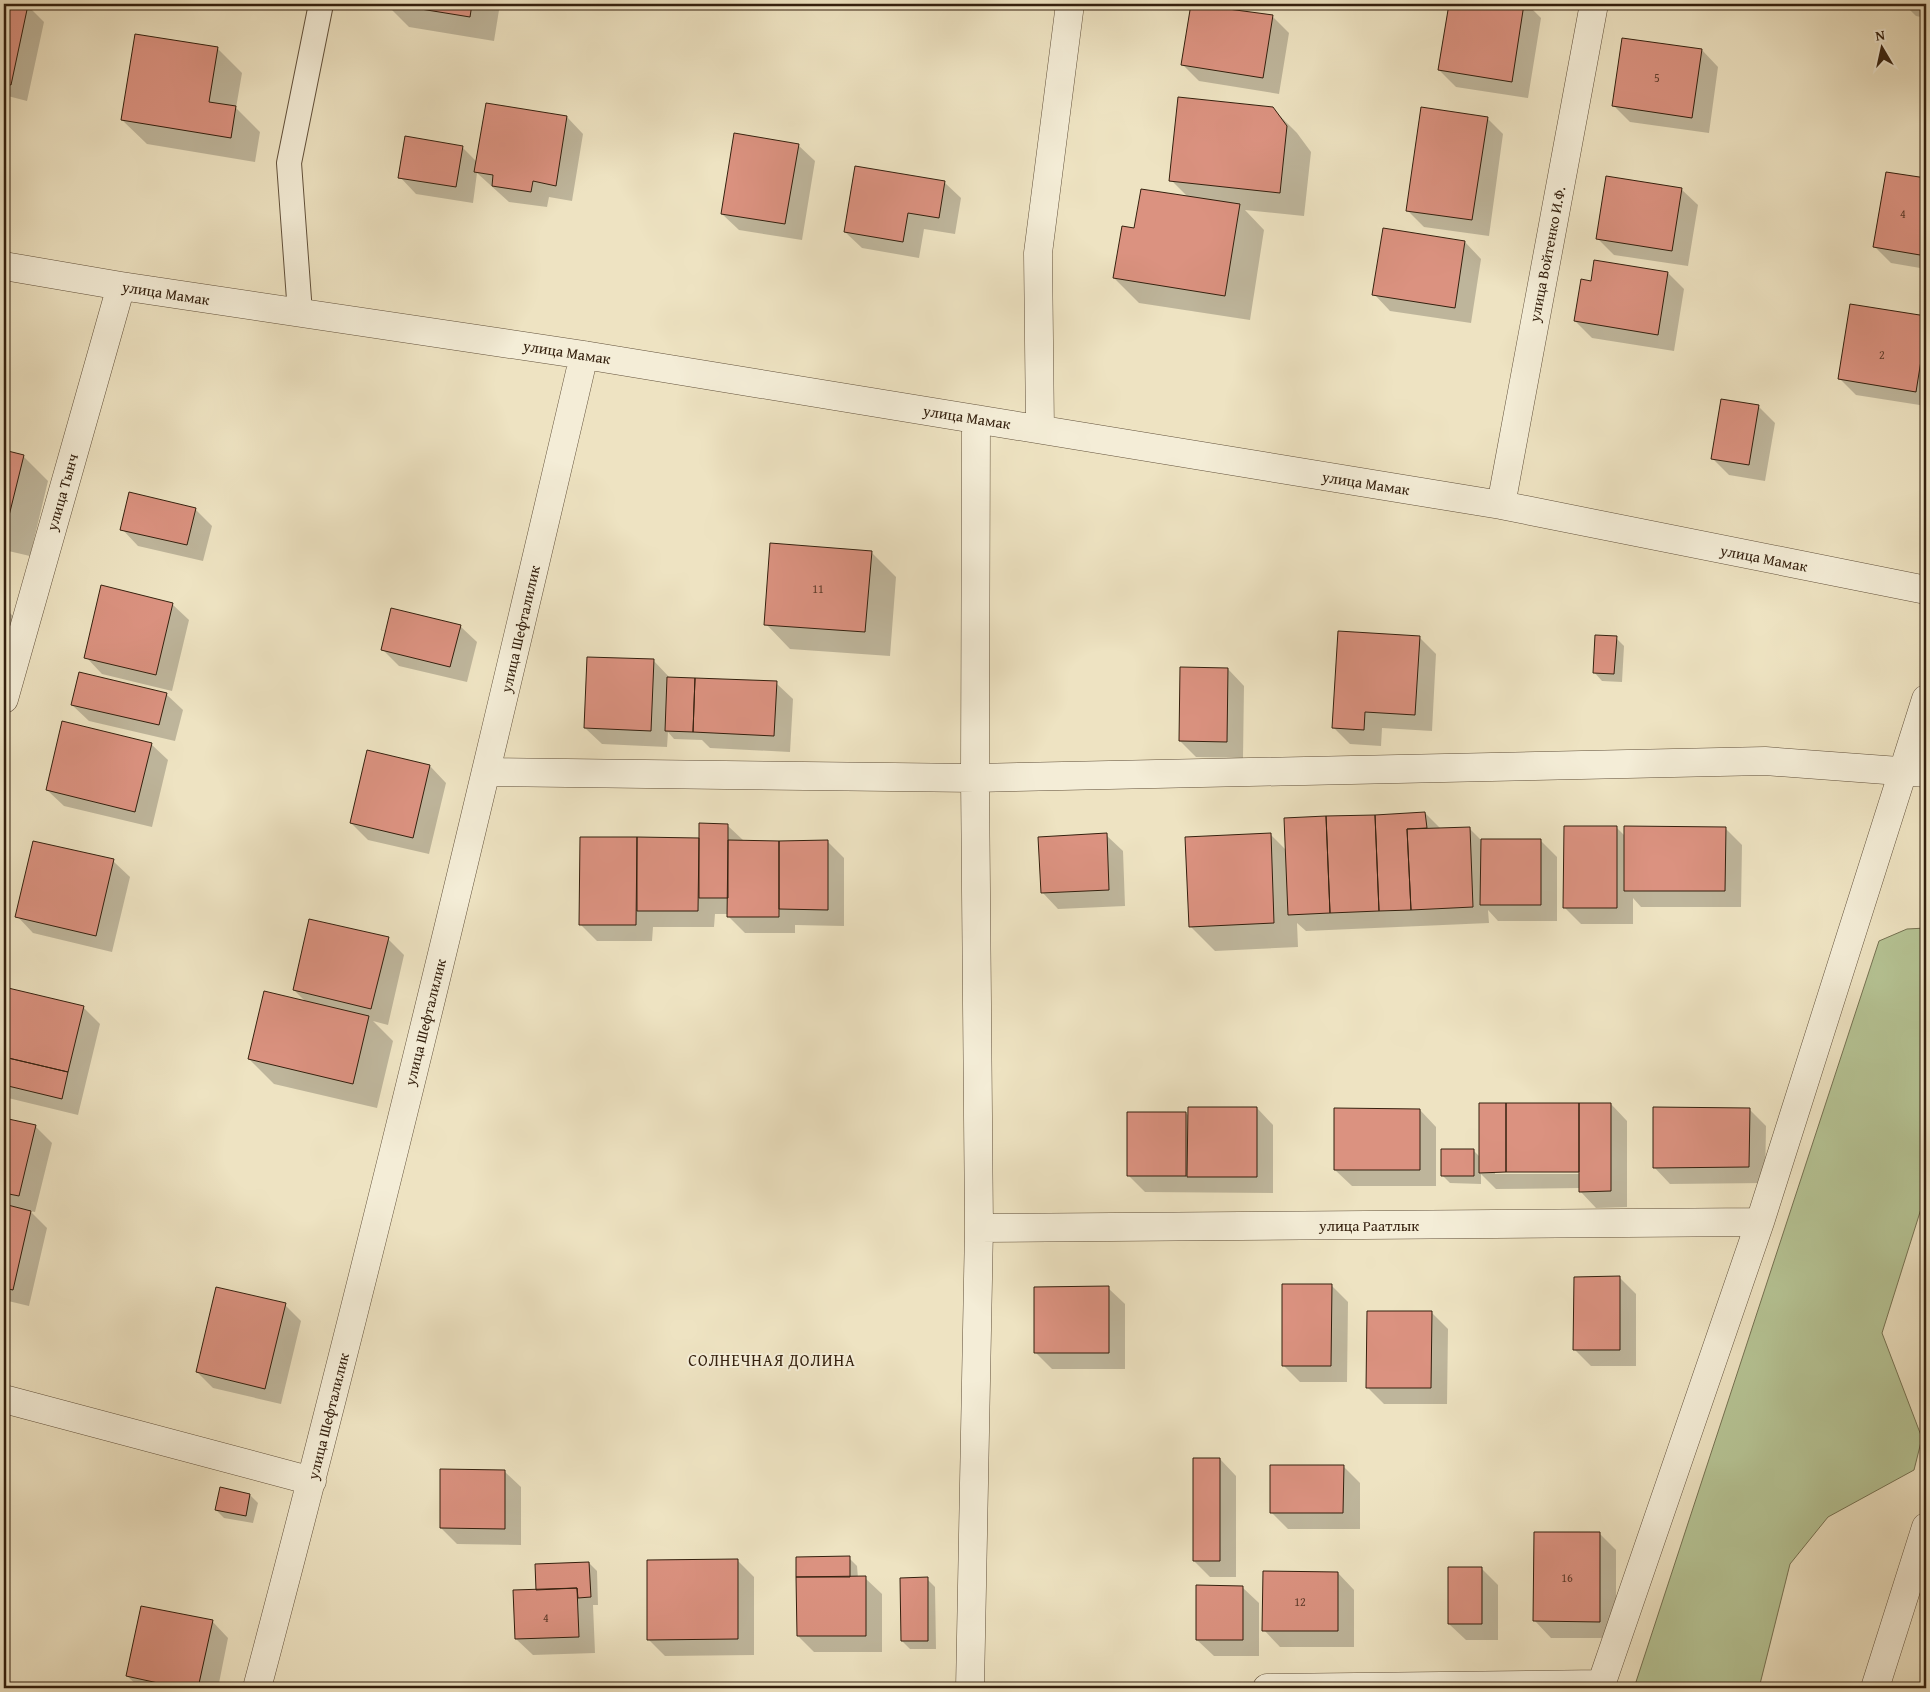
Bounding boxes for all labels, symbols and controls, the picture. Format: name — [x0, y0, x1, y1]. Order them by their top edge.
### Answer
north arrow — [1858, 22, 1908, 72]
text: N — [1874, 24, 1887, 46]
house number: 5 — [1654, 69, 1660, 86]
street label: улица Войтенко И.Ф. — [1523, 184, 1570, 325]
house number: 4 — [1900, 205, 1906, 222]
street label: улица Мамак — [120, 276, 211, 310]
street label: улица Мамак — [521, 335, 612, 369]
house number: 2 — [1879, 346, 1885, 363]
street label: улица Мамак — [921, 400, 1012, 434]
street label: улица Тынч — [41, 451, 83, 534]
street label: улица Мамак — [1320, 466, 1411, 500]
street label: улица Мамак — [1718, 539, 1810, 577]
street label: улица Шефталилик — [495, 563, 545, 696]
house number: 11 — [812, 580, 824, 597]
street label: улица Шефталилик — [399, 956, 451, 1089]
street label: улица Раатлык — [1318, 1215, 1419, 1236]
district label: СОЛНЕЧНАЯ ДОЛИНА — [688, 1348, 856, 1372]
street label: улица Шефталилик — [302, 1350, 354, 1483]
house number: 16 — [1561, 1569, 1573, 1586]
house number: 12 — [1294, 1593, 1306, 1610]
house number: 4 — [543, 1609, 549, 1626]

